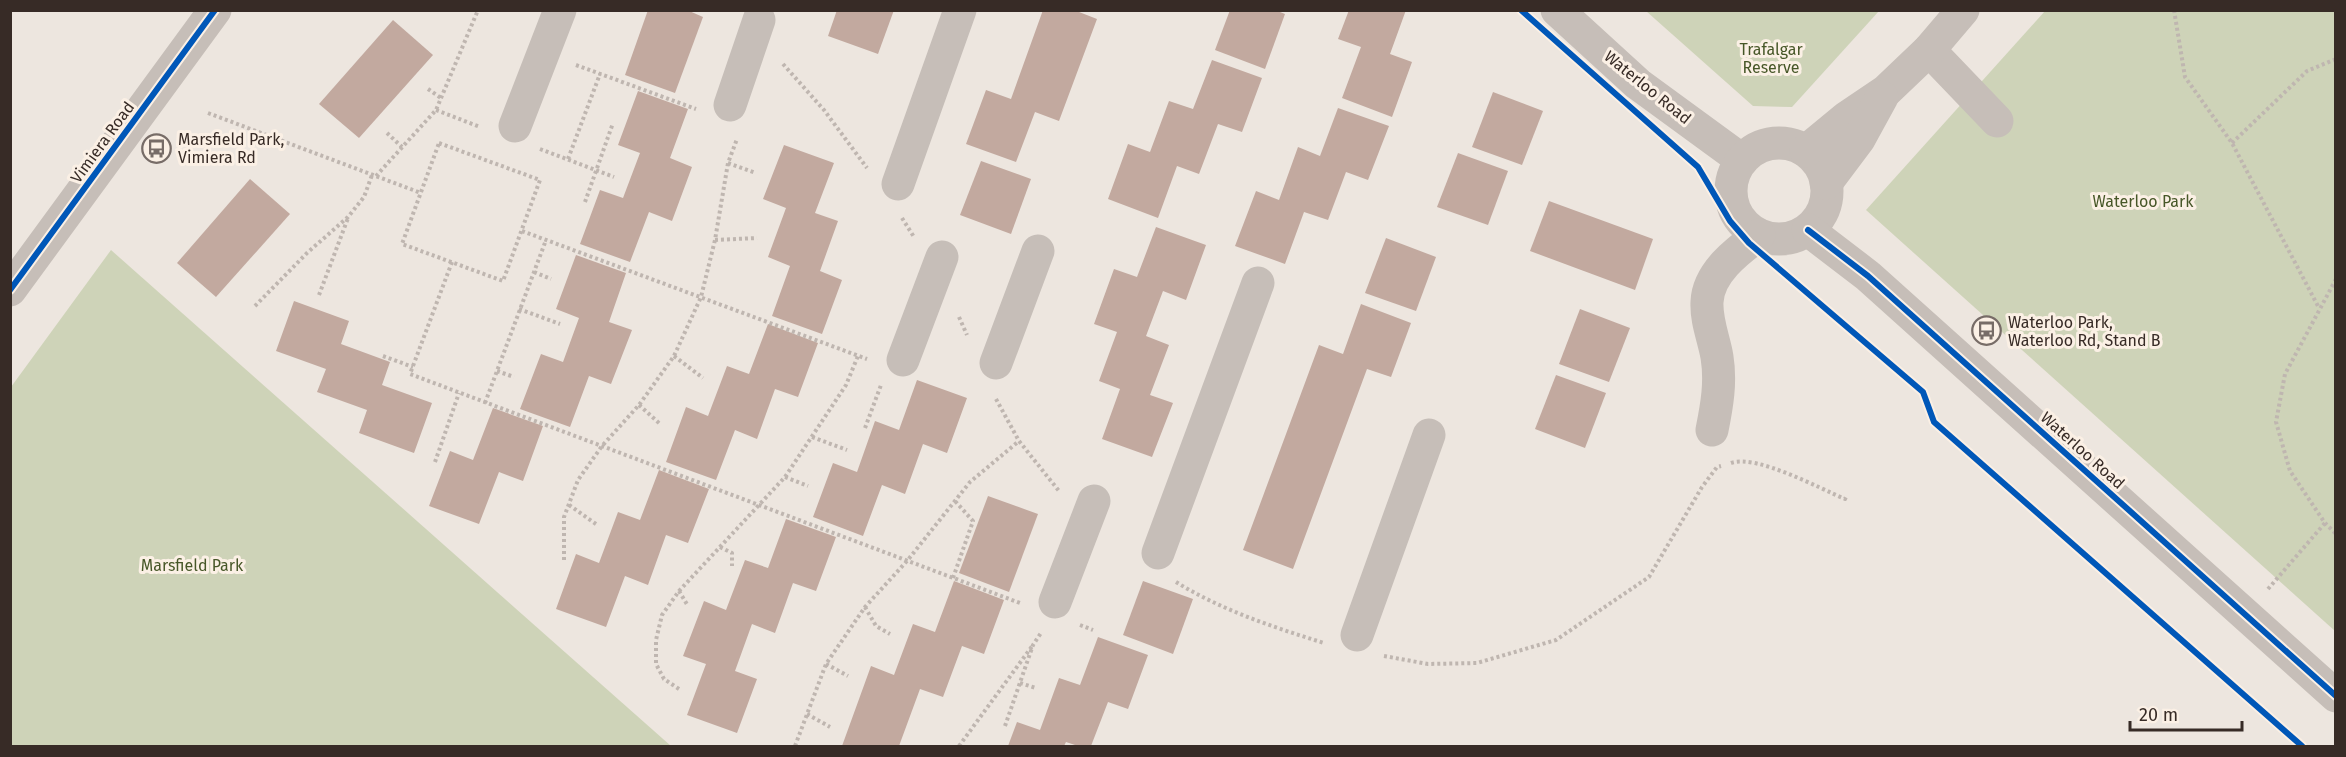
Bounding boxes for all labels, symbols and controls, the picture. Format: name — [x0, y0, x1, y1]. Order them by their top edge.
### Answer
park label: Trafalgar Reserve — [1739, 40, 1803, 77]
street label: Waterloo Road — [1600, 47, 1695, 128]
street label: Vimiera Road — [67, 98, 138, 187]
place label: Marsfield Park, Vimiera Rd — [178, 130, 284, 167]
bus stop icon: Marsfield Park, Vimiera Rd — [141, 132, 173, 164]
park label: Waterloo Park — [2093, 192, 2194, 211]
place label: Waterloo Park, Waterloo Rd, Stand B — [2008, 313, 2161, 350]
bus stop icon: Waterloo Park, Waterloo Rd, Stand B — [1971, 315, 2003, 347]
street label: Waterloo Road — [2037, 408, 2129, 493]
park label: Marsfield Park — [141, 556, 244, 575]
scale bar — [2130, 694, 2242, 732]
text: 20 m — [2139, 704, 2178, 726]

